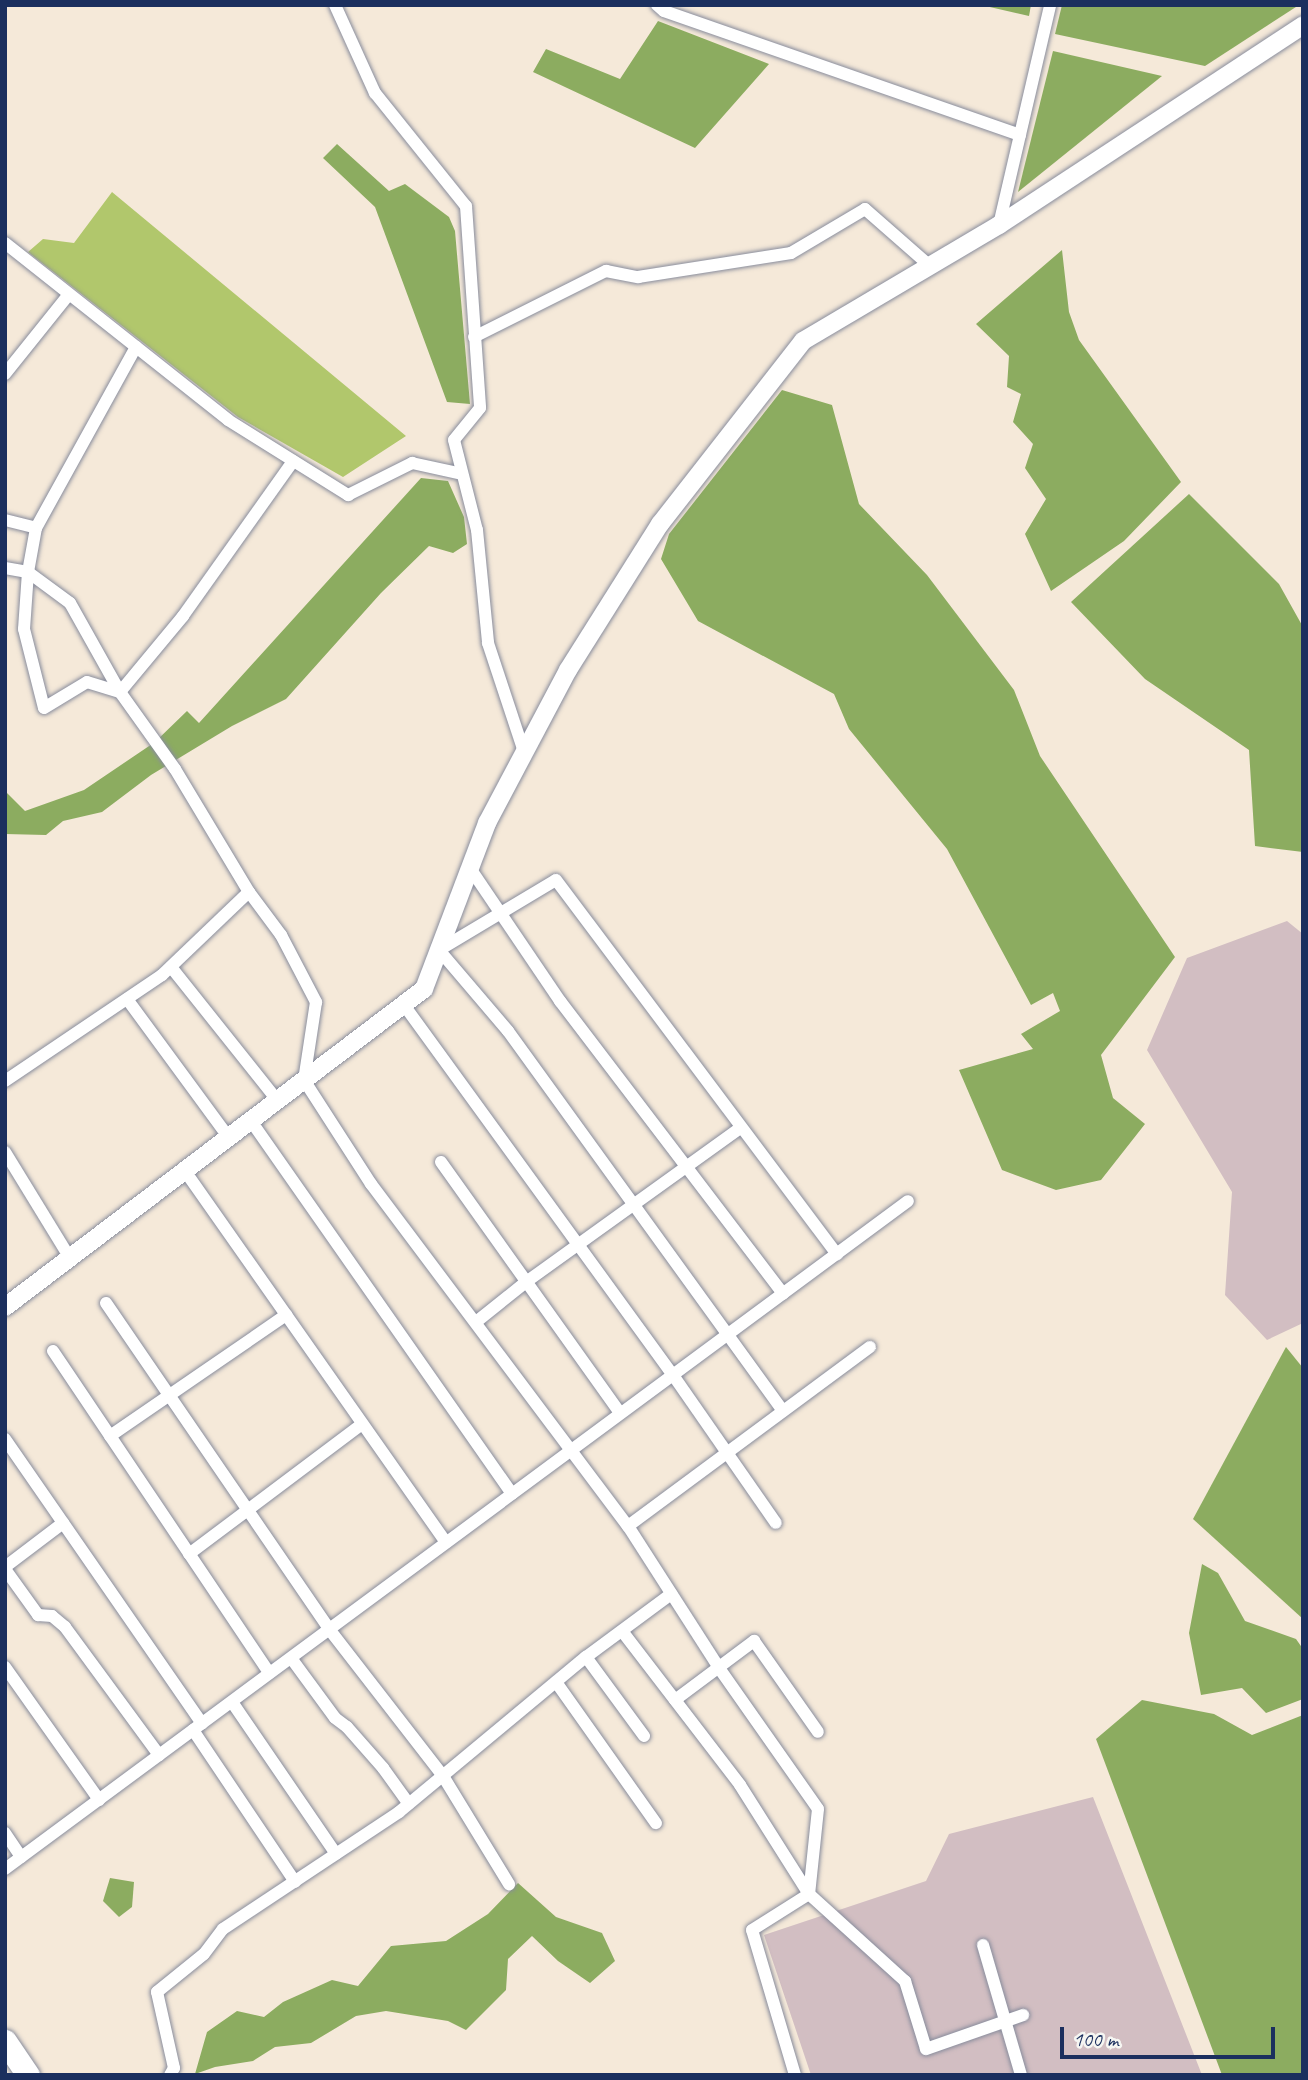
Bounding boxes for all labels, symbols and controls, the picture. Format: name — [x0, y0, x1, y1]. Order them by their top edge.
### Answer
scale bar — [1063, 2014, 1278, 2058]
text: 100 m — [1073, 2026, 1118, 2052]

